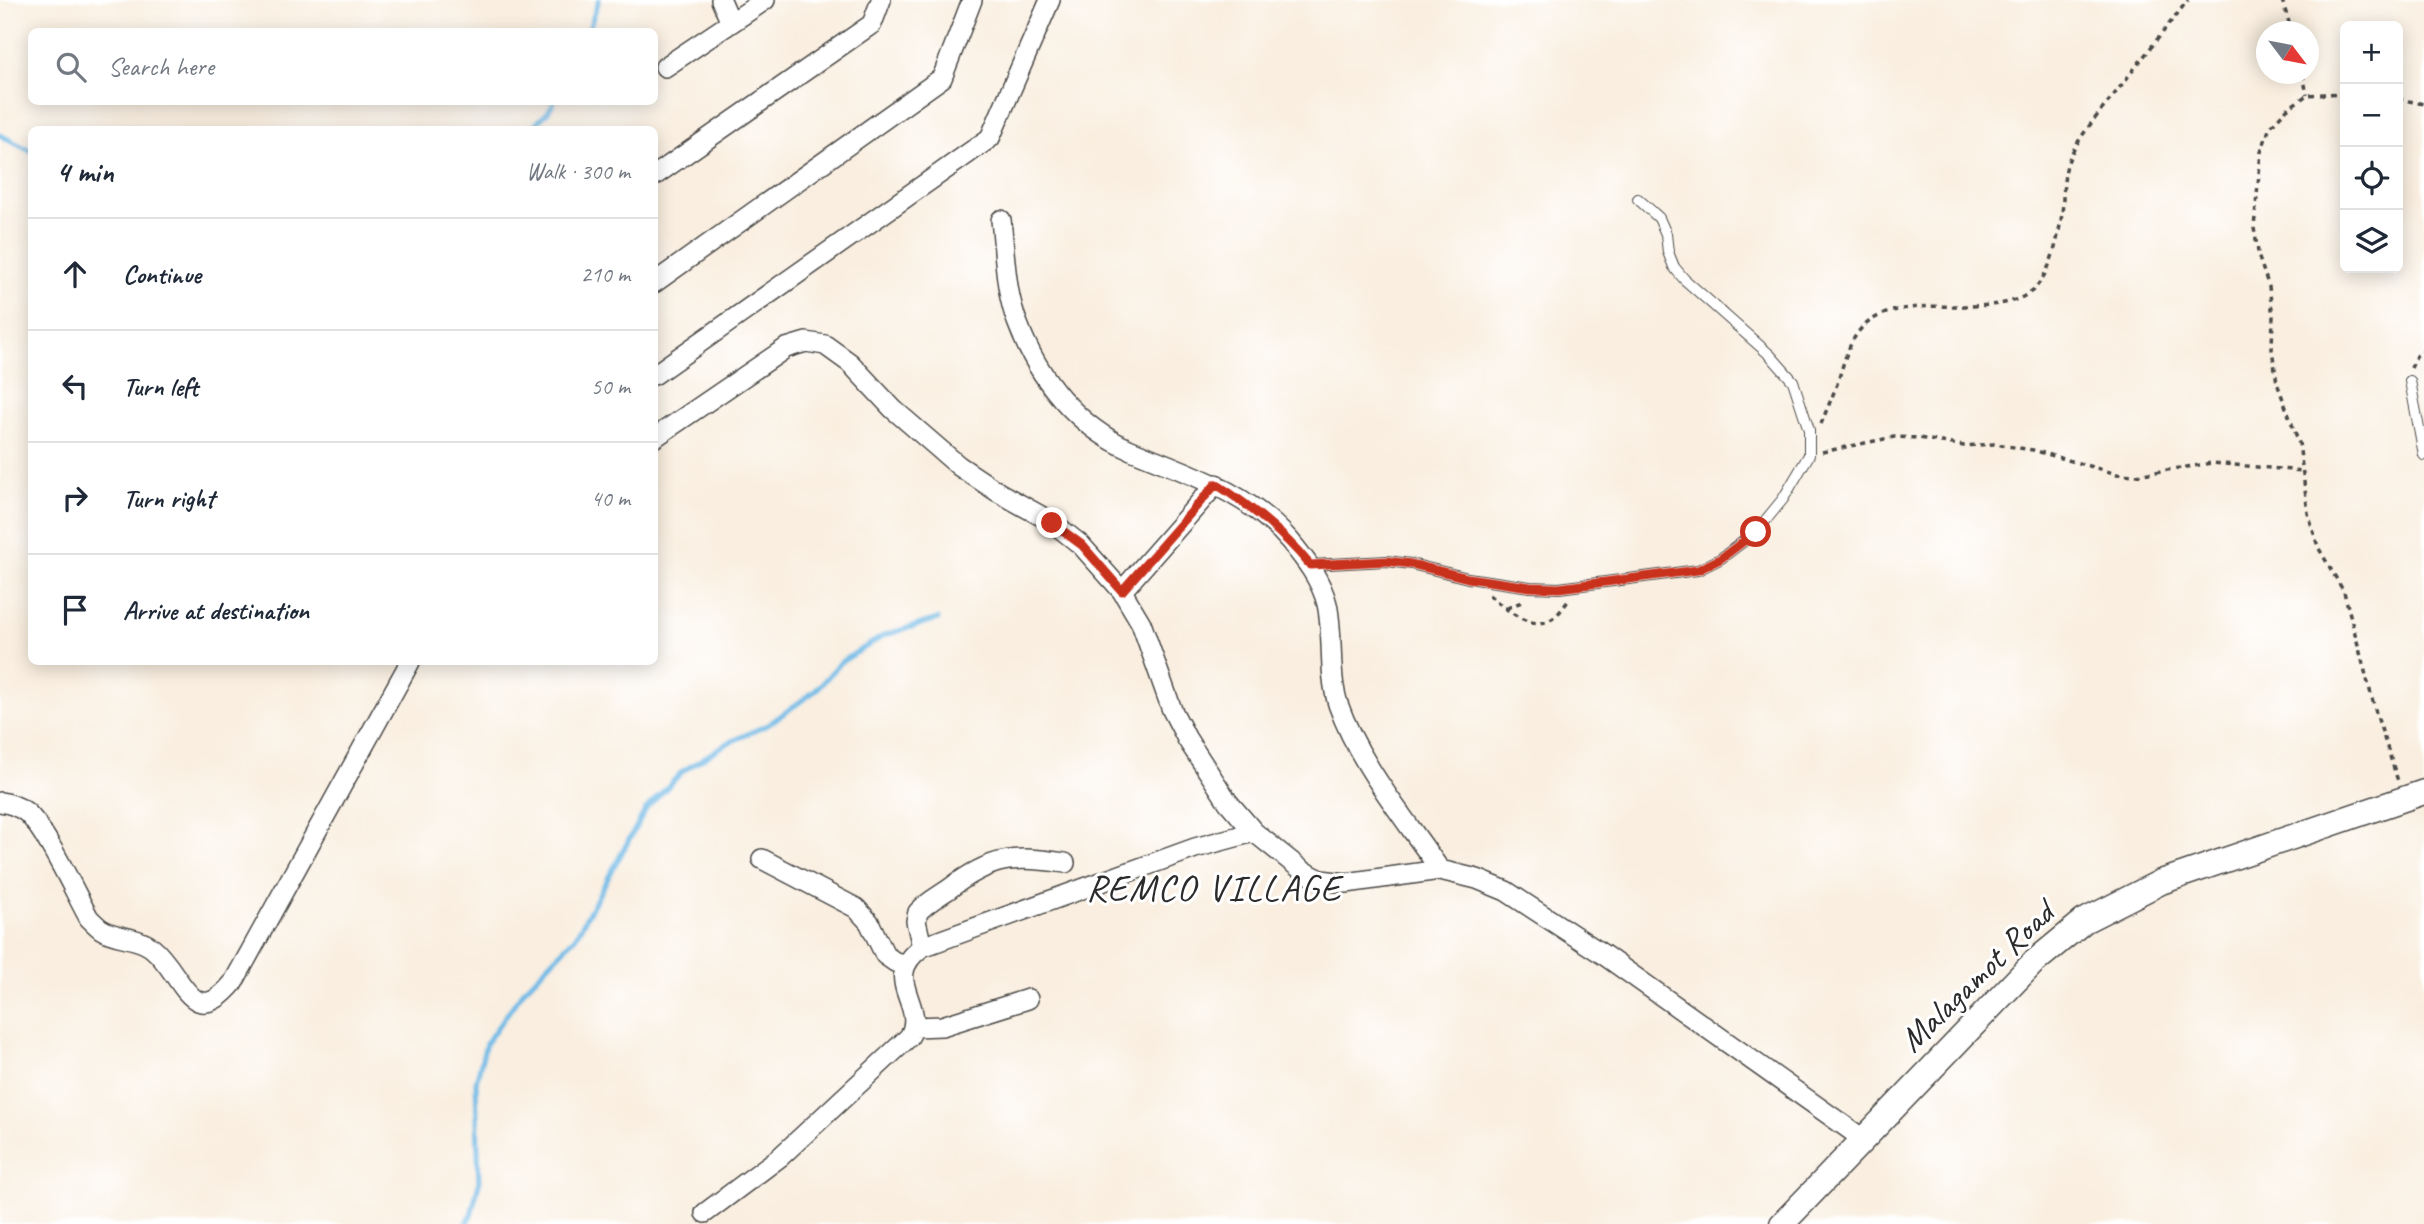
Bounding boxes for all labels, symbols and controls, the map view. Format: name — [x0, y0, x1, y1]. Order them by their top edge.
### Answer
north arrow — [2256, 21, 2319, 84]
map controls — [2340, 21, 2403, 273]
button: + — [2340, 21, 2403, 84]
search box — [28, 28, 658, 105]
icon: search — [52, 48, 90, 86]
text: Search here — [108, 50, 214, 83]
button: − — [2340, 84, 2403, 147]
button: locate — [2340, 147, 2403, 210]
text: 4 min — [56, 153, 113, 191]
text: Walk · 300 m — [526, 157, 630, 186]
button: layers — [2340, 210, 2403, 273]
icon: ahead — [56, 255, 94, 293]
text: Continue — [123, 258, 201, 291]
text: 210 m — [581, 260, 630, 289]
icon: left — [56, 367, 94, 405]
text: Turn left — [123, 370, 198, 403]
text: 50 m — [591, 372, 630, 401]
icon: right — [56, 479, 94, 517]
text: Turn right — [123, 482, 214, 515]
text: 40 m — [591, 484, 630, 513]
route end — [1036, 507, 1067, 538]
route start — [1740, 516, 1771, 547]
icon: arrive — [56, 591, 94, 629]
text: Arrive at destination — [123, 594, 309, 627]
district label: REMCO VILLAGE — [1086, 864, 1344, 911]
street label: Malagamot Road — [1889, 888, 2067, 1061]

